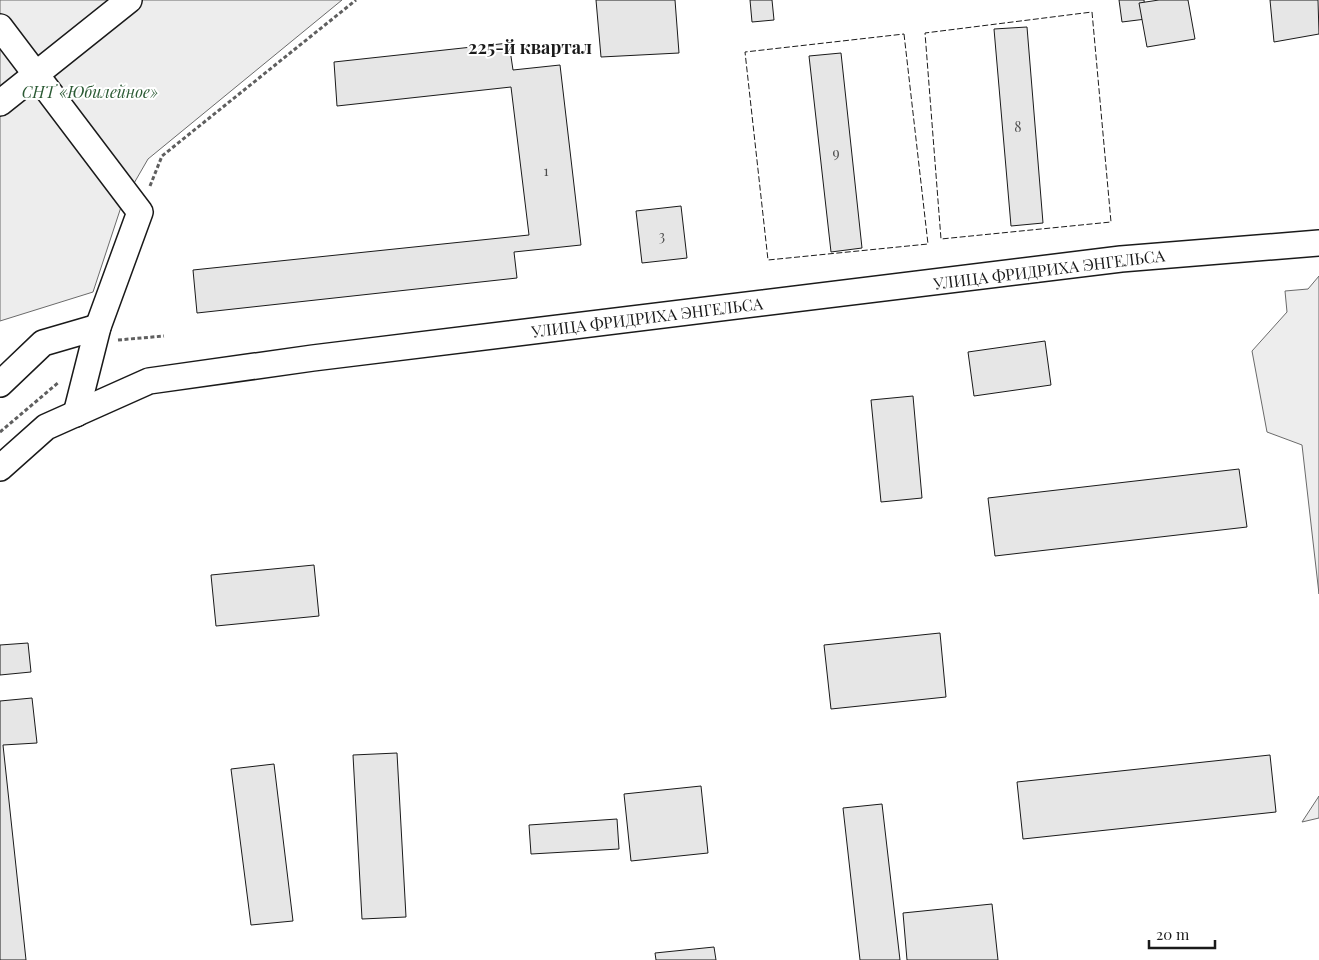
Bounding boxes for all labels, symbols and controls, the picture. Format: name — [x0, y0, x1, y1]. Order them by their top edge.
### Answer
district label: 225-й квартал — [468, 35, 592, 59]
park label: СНТ «Юбилейное» — [22, 81, 158, 102]
house number: 8 — [1014, 117, 1022, 136]
house number: 9 — [832, 143, 840, 162]
house number: 1 — [543, 161, 549, 180]
house number: 3 — [659, 226, 665, 245]
street label: УЛИЦА ФРИДРИХА ЭНГЕЛЬСА — [931, 244, 1167, 294]
street label: УЛИЦА ФРИДРИХА ЭНГЕЛЬСА — [529, 292, 765, 342]
scale bar — [1149, 918, 1215, 950]
text: 20 m — [1156, 924, 1190, 944]

